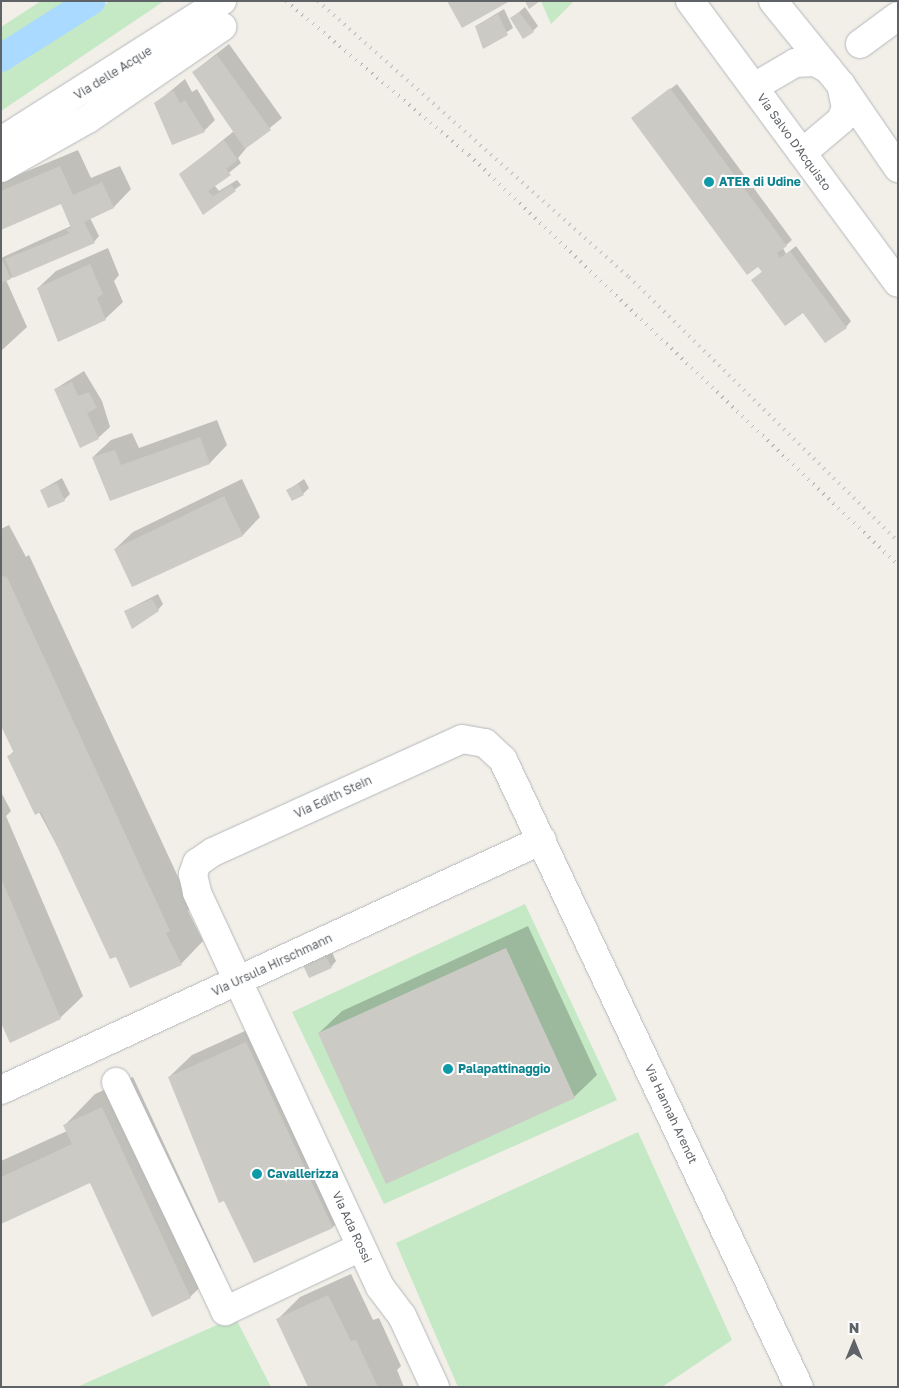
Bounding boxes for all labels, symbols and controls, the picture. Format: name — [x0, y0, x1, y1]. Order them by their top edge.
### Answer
street label: Via delle Acque — [71, 43, 155, 103]
street label: Via Salvo D'Acquisto — [754, 91, 834, 193]
place label: ATER di Udine — [719, 175, 801, 189]
marker: ATER di Udine — [703, 176, 715, 188]
street label: Via Edith Stein — [292, 773, 374, 821]
street label: Via Ursula Hirschmann — [210, 931, 334, 999]
place label: Palapattinaggio — [458, 1062, 550, 1076]
street label: Via Hannah Arendt — [642, 1062, 700, 1166]
marker: Palapattinaggio — [442, 1063, 454, 1075]
place label: Cavallerizza — [267, 1167, 338, 1181]
marker: Cavallerizza — [251, 1168, 263, 1180]
street label: Via Ada Rossi — [329, 1189, 375, 1265]
north arrow — [829, 1318, 879, 1368]
text: N — [849, 1319, 859, 1336]

